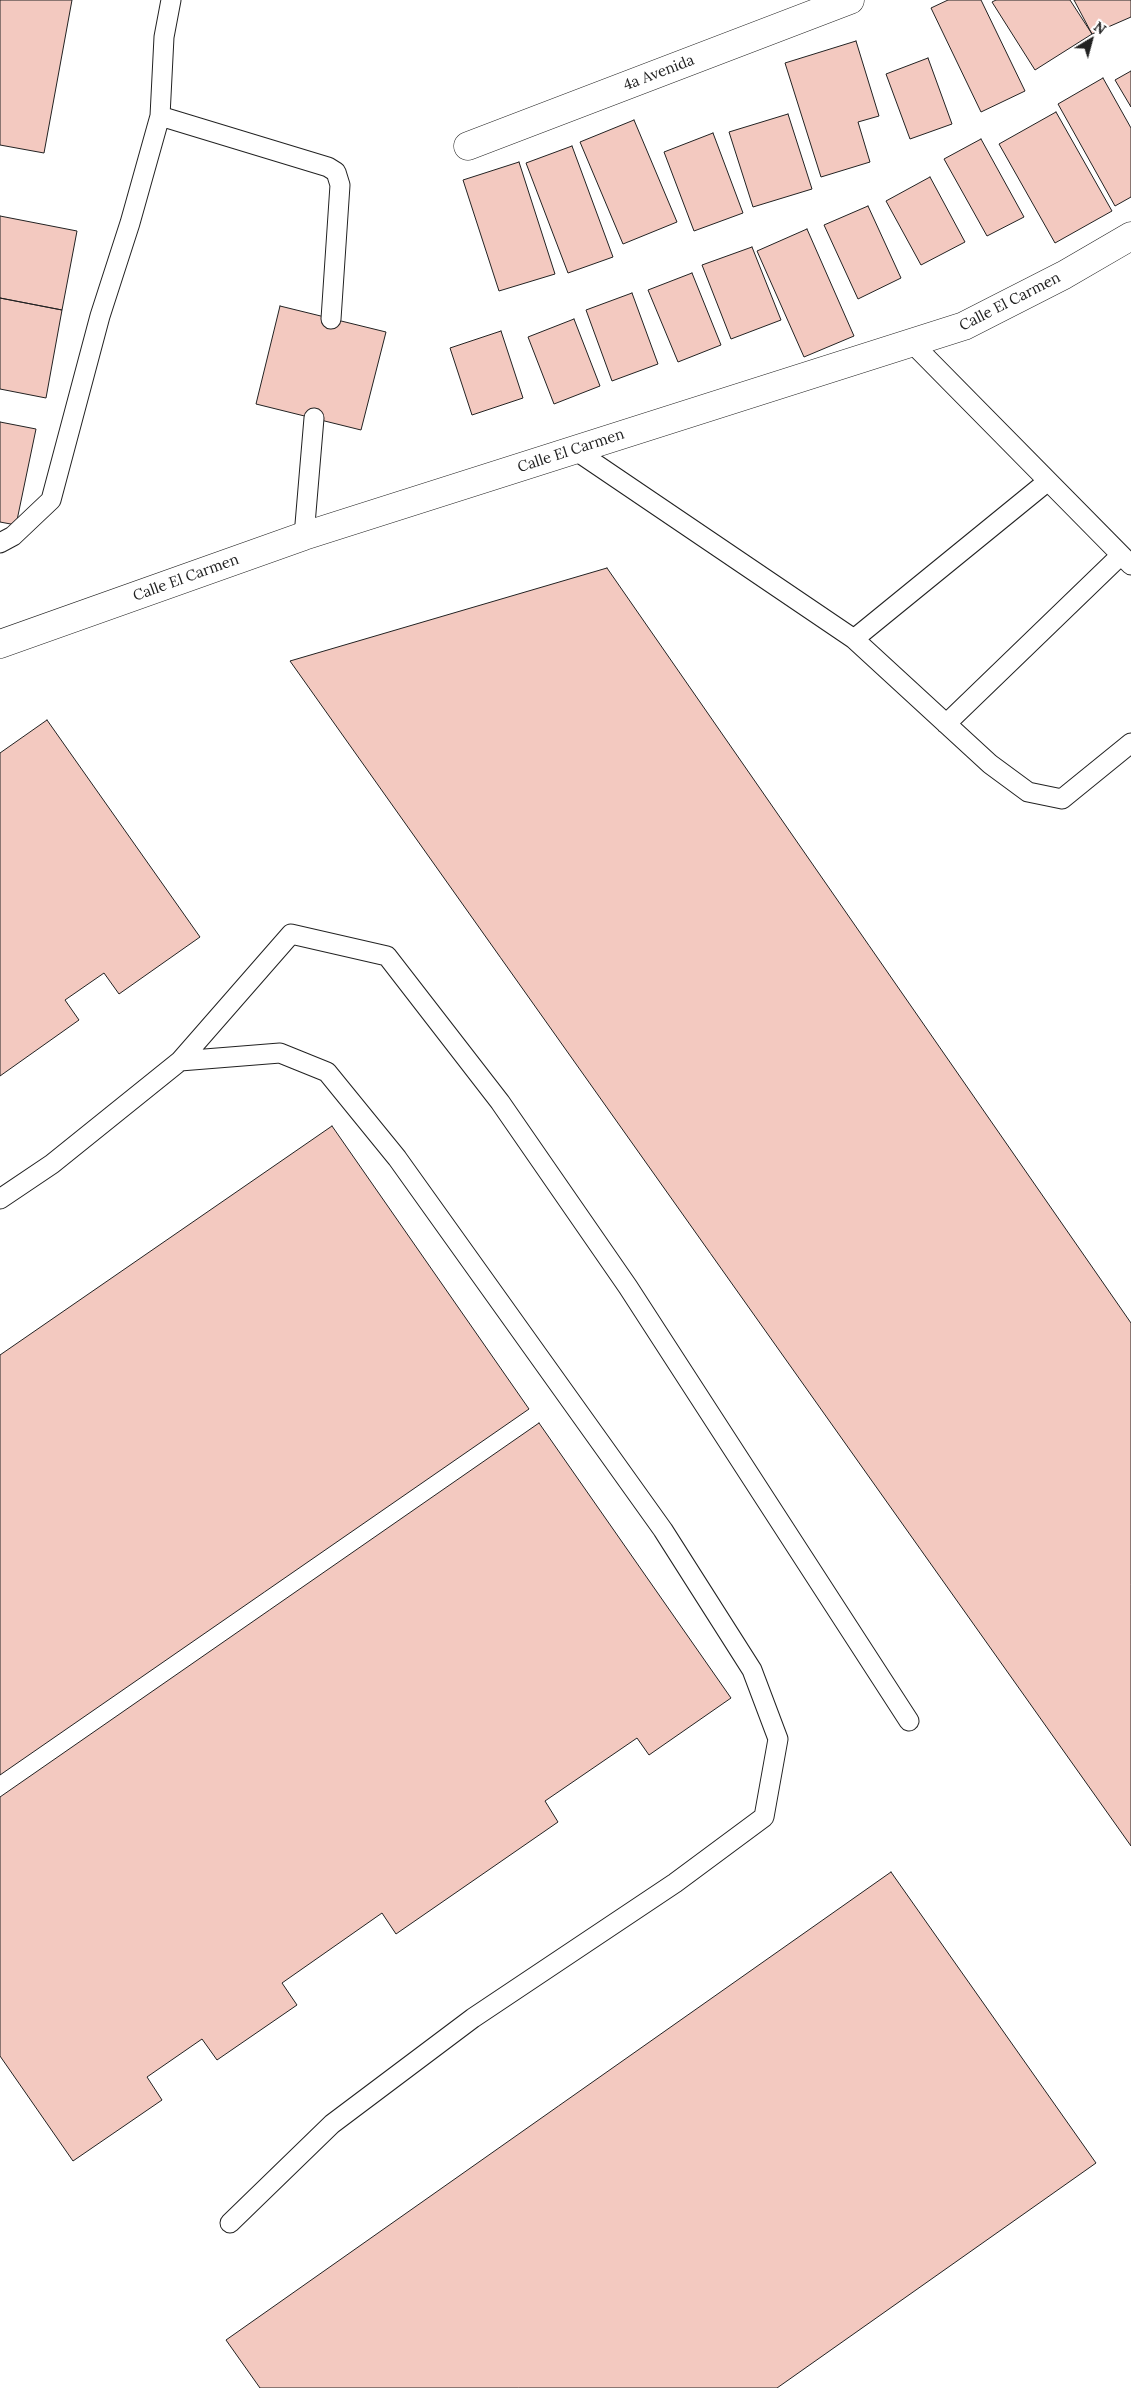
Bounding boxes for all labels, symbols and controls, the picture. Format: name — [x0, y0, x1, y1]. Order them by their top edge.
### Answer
north arrow — [1066, 15, 1116, 65]
text: N — [1090, 18, 1110, 38]
street label: 4a Avenida — [621, 51, 697, 95]
street label: Calle El Carmen — [956, 269, 1064, 335]
street label: Calle El Carmen — [515, 425, 627, 477]
street label: Calle El Carmen — [131, 551, 241, 605]

